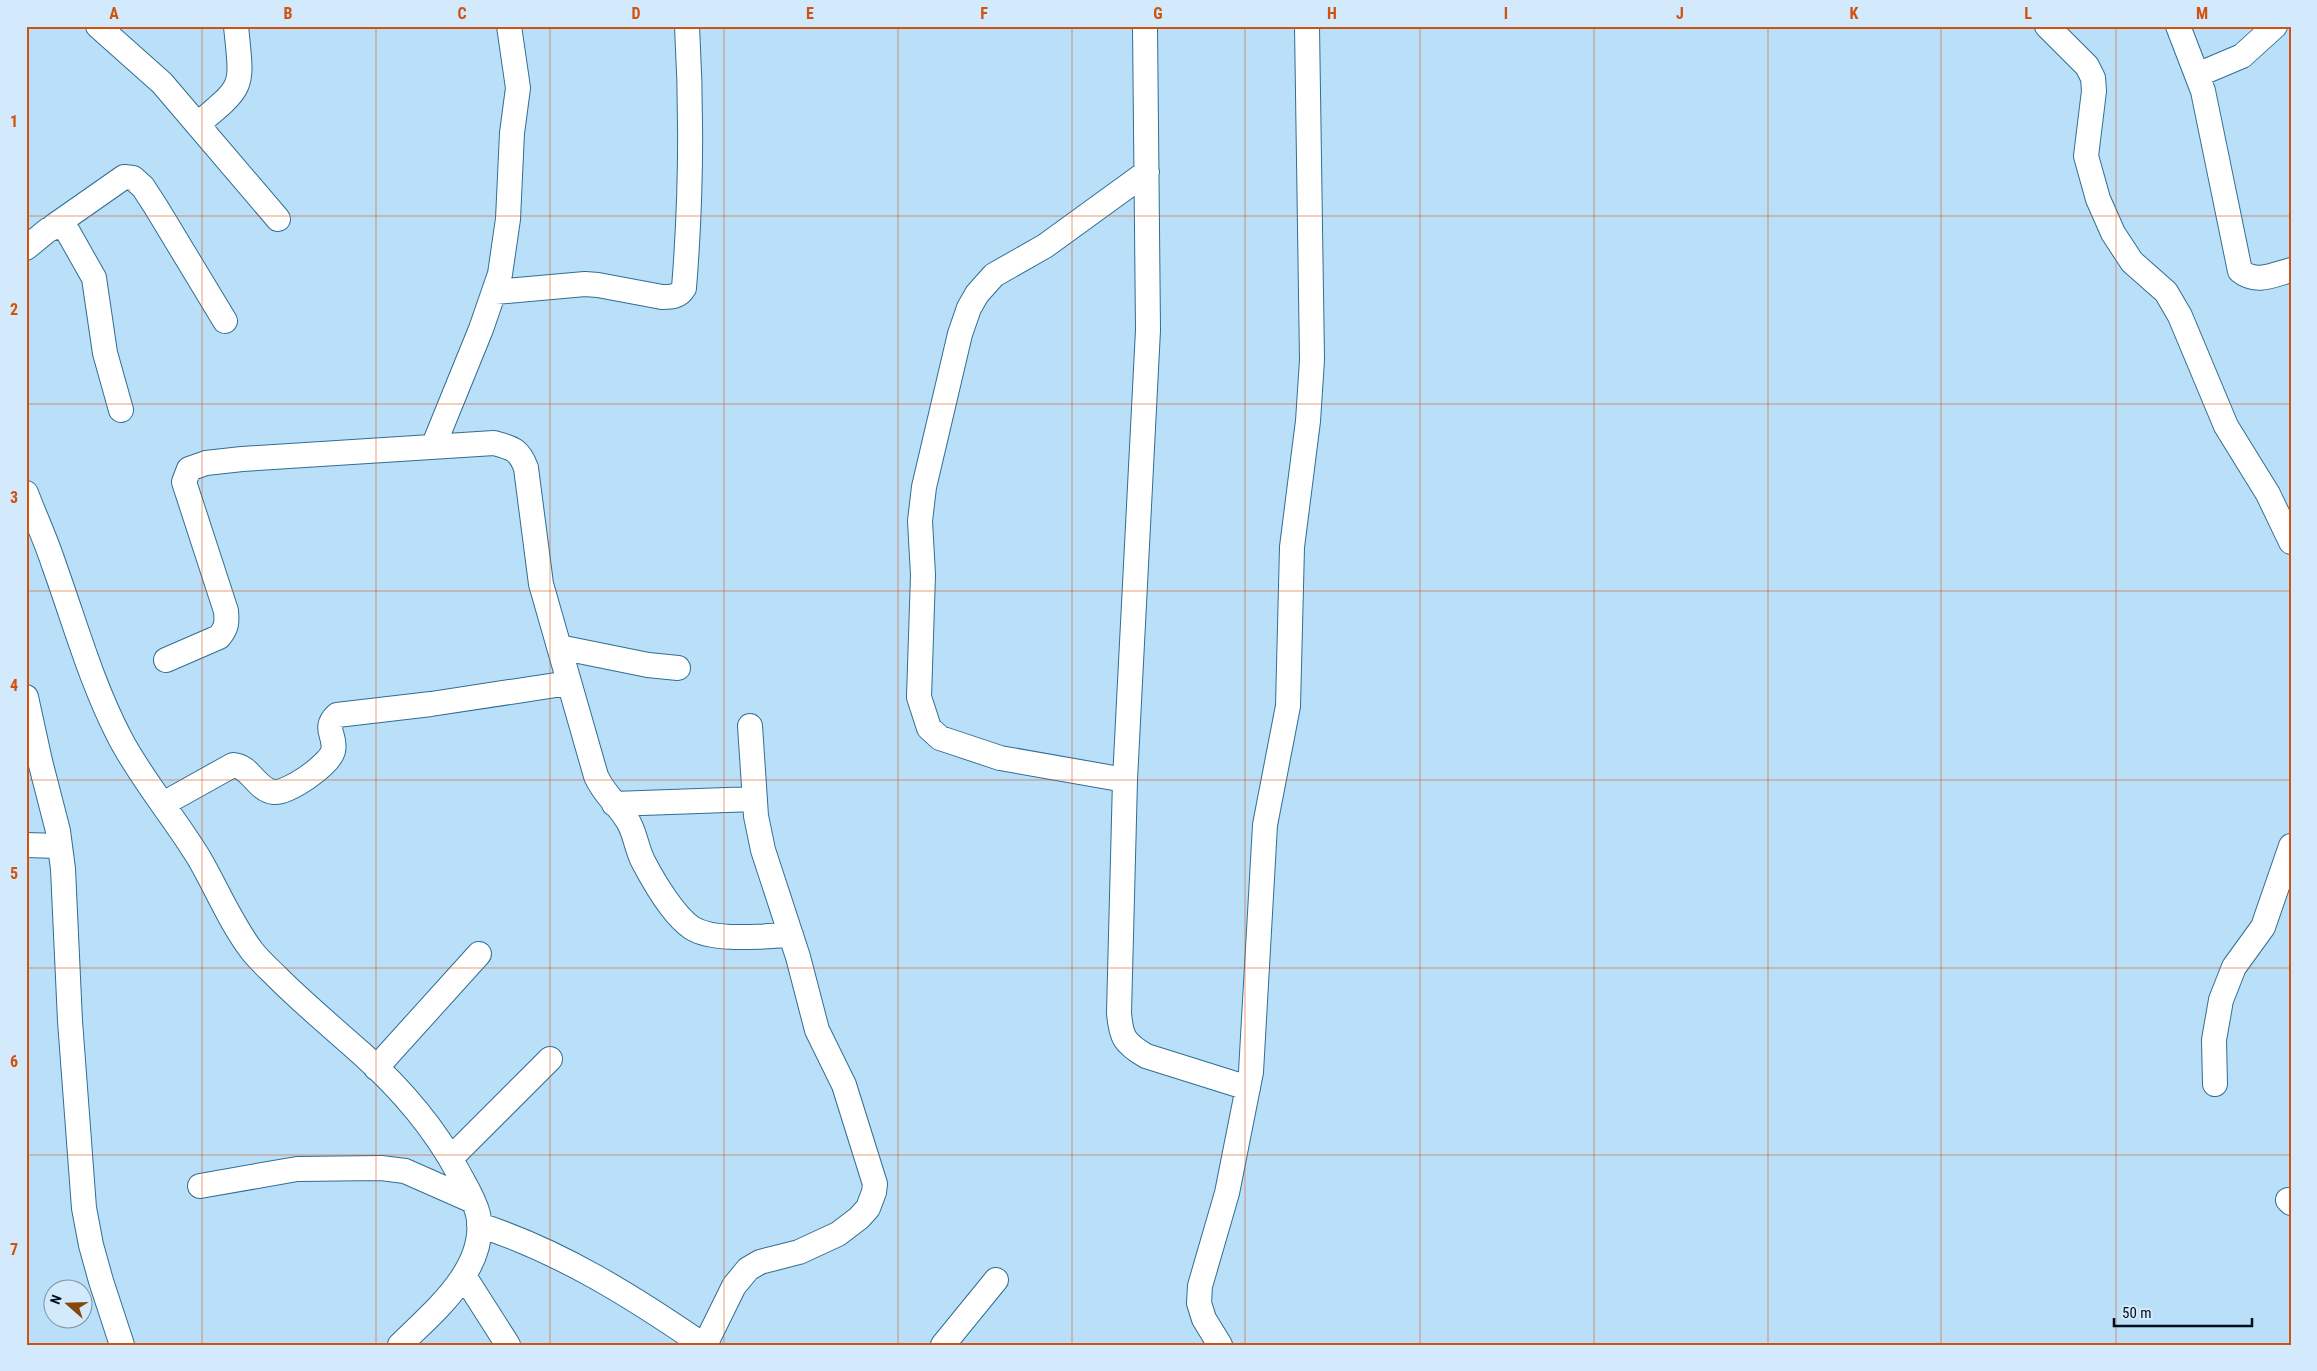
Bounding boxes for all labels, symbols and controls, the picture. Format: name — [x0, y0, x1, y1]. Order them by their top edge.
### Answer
text: A — [109, 4, 119, 23]
text: B — [284, 4, 293, 23]
text: C — [457, 4, 467, 23]
text: D — [631, 4, 641, 23]
text: E — [806, 4, 814, 23]
text: F — [980, 4, 988, 23]
text: G — [1153, 4, 1163, 23]
text: H — [1327, 4, 1337, 23]
text: I — [1504, 4, 1508, 23]
text: J — [1676, 4, 1684, 23]
text: K — [1850, 4, 1859, 23]
text: L — [2024, 4, 2032, 23]
text: M — [2196, 4, 2208, 23]
text: 1 — [10, 112, 18, 131]
text: 2 — [10, 300, 18, 319]
text: 3 — [10, 488, 18, 507]
text: 4 — [10, 676, 18, 695]
text: 5 — [10, 864, 18, 883]
text: 6 — [10, 1052, 18, 1071]
text: 7 — [10, 1240, 18, 1259]
north arrow — [42, 1278, 92, 1328]
text: N — [47, 1293, 65, 1306]
scale bar — [2114, 1296, 2252, 1328]
text: 50 m — [2122, 1304, 2152, 1322]

